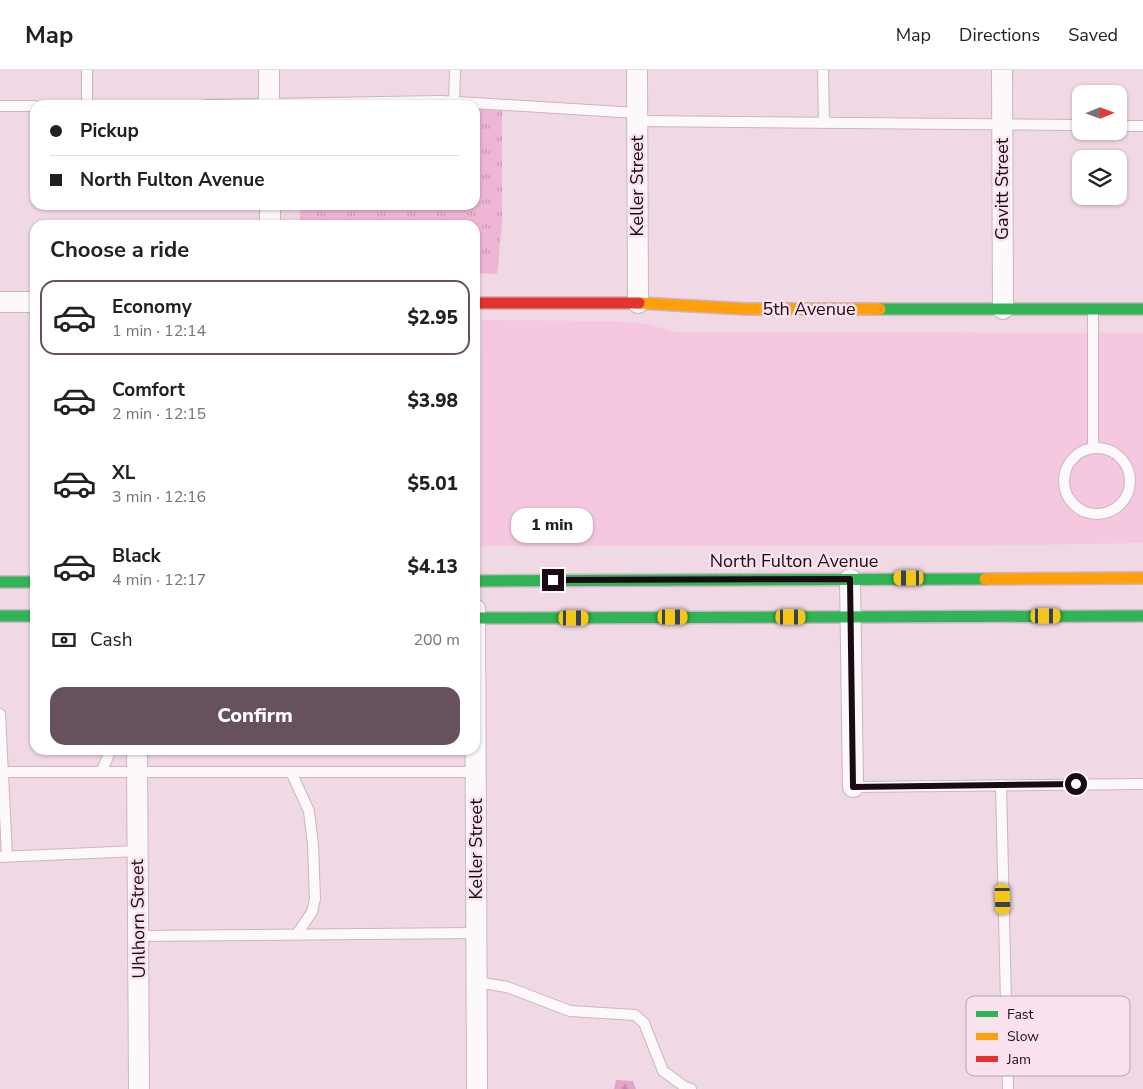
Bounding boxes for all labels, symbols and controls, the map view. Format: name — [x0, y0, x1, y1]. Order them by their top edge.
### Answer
text: Map — [25, 19, 73, 51]
text: Map — [896, 23, 931, 47]
text: Directions — [959, 23, 1040, 47]
text: Saved — [1068, 23, 1118, 47]
north arrow — [1072, 85, 1128, 140]
map controls — [1072, 85, 1127, 205]
text: Pickup — [80, 118, 139, 144]
street label: Keller Street — [625, 135, 649, 236]
street label: Gavitt Street — [990, 137, 1014, 240]
button: layers — [1072, 150, 1127, 205]
text: North Fulton Avenue — [80, 167, 264, 193]
text: Choose a ride — [50, 235, 189, 265]
text: Economy — [112, 294, 192, 320]
icon: car — [52, 295, 97, 340]
street label: 5th Avenue — [762, 297, 856, 321]
text: $2.95 — [407, 305, 458, 331]
text: 1 min · 12:14 — [112, 320, 206, 342]
text: Comfort — [112, 377, 185, 403]
icon: car — [52, 378, 97, 423]
text: $3.98 — [407, 388, 458, 414]
text: 2 min · 12:15 — [112, 403, 206, 425]
text: XL — [112, 460, 135, 486]
icon: car — [52, 461, 97, 506]
text: $5.01 — [407, 471, 458, 497]
text: 3 min · 12:16 — [112, 486, 206, 508]
callout: 1 min — [512, 508, 594, 542]
text: 1 min — [531, 514, 573, 536]
text: Black — [112, 543, 161, 569]
icon: car — [52, 544, 97, 589]
street label: North Fulton Avenue — [710, 549, 878, 573]
text: $4.13 — [407, 554, 458, 580]
text: 4 min · 12:17 — [112, 569, 206, 591]
route end — [542, 569, 564, 591]
car — [894, 571, 924, 586]
car — [1031, 609, 1061, 624]
car — [658, 610, 688, 625]
car — [776, 610, 806, 625]
car — [559, 611, 589, 626]
icon: cash — [50, 626, 78, 654]
text: Cash — [90, 627, 132, 653]
text: 200 m — [413, 629, 460, 651]
button: Confirm — [50, 687, 460, 745]
route start — [1065, 773, 1087, 795]
street label: Keller Street — [464, 798, 488, 899]
street label: Uhlhorn Street — [125, 858, 151, 979]
car — [994, 884, 1011, 914]
legend — [966, 996, 1130, 1076]
text: Fast — [1007, 1005, 1033, 1024]
text: Slow — [1007, 1027, 1039, 1046]
text: Jam — [1006, 1050, 1031, 1069]

